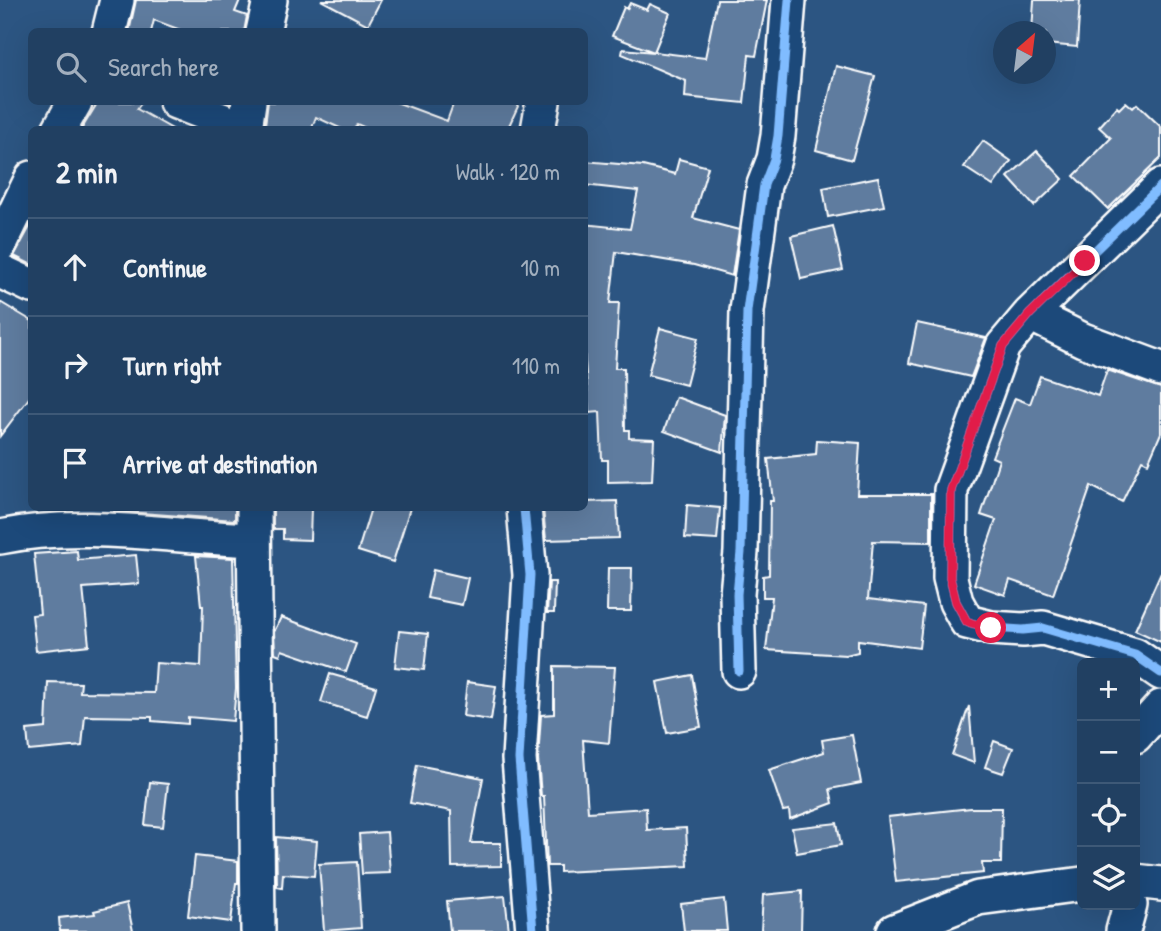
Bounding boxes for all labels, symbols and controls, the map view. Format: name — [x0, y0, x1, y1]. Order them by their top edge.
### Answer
north arrow — [993, 21, 1056, 84]
search box — [28, 28, 588, 105]
icon: search — [52, 48, 90, 86]
text: Search here — [108, 49, 219, 84]
text: 2 min — [56, 152, 118, 192]
text: Walk · 120 m — [456, 156, 560, 187]
route end — [1069, 245, 1100, 276]
icon: ahead — [56, 248, 94, 286]
text: Continue — [123, 250, 207, 285]
text: 10 m — [520, 252, 560, 283]
icon: right — [56, 346, 94, 384]
text: Turn right — [123, 348, 221, 383]
text: 110 m — [512, 350, 560, 381]
icon: arrive — [56, 444, 94, 482]
text: Arrive at destination — [123, 446, 318, 481]
route start — [975, 612, 1006, 643]
map controls — [1077, 658, 1140, 910]
button: + — [1077, 658, 1140, 721]
button: − — [1077, 721, 1140, 784]
button: locate — [1077, 784, 1140, 847]
button: layers — [1077, 847, 1140, 910]

